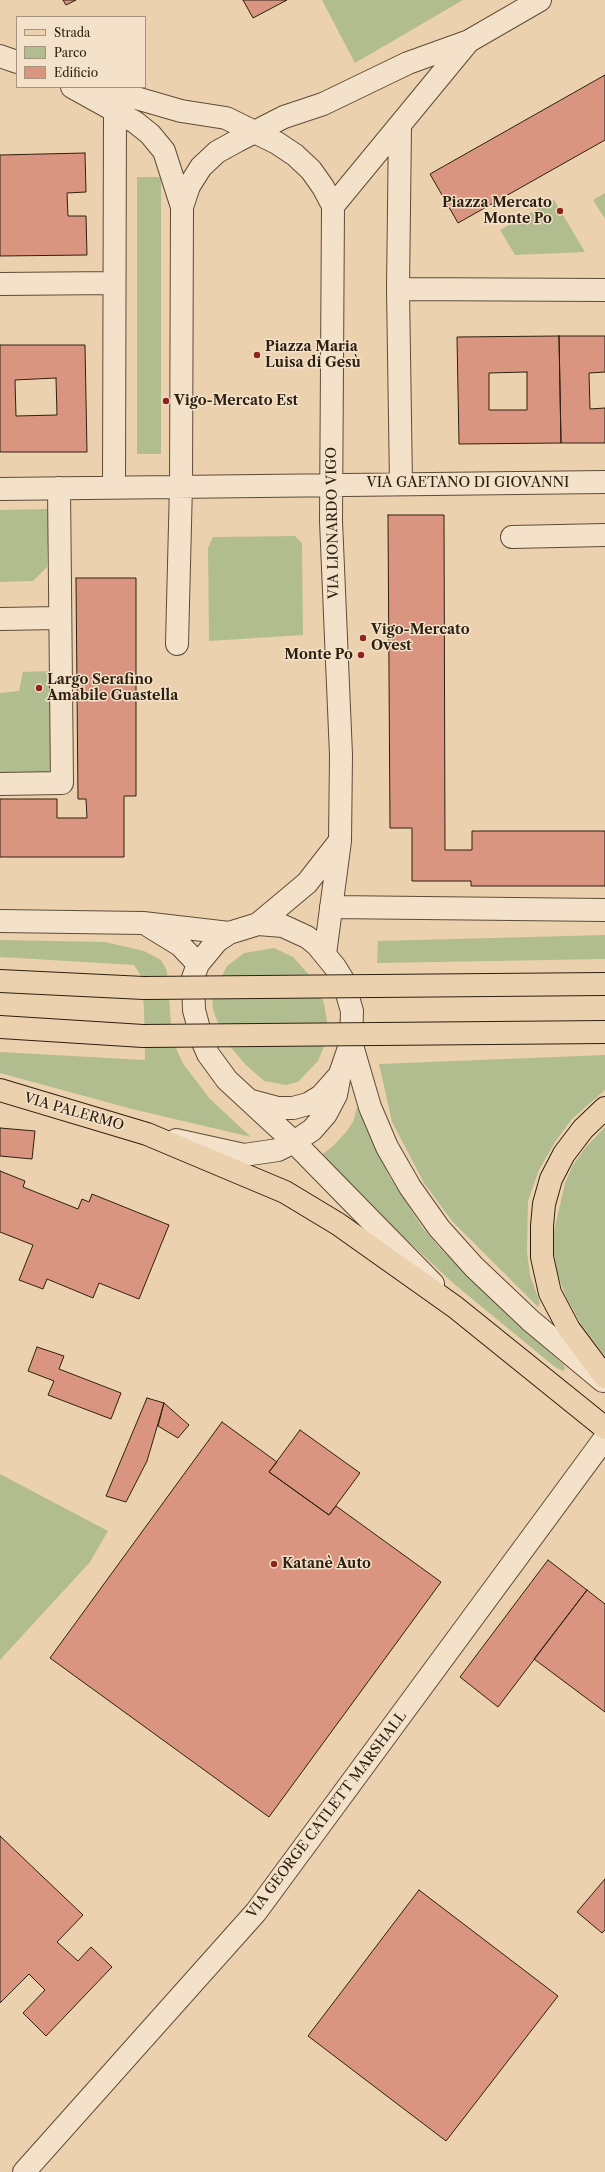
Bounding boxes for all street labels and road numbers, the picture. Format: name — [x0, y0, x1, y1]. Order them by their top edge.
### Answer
street label: VIA LIONARDO VIGO — [323, 447, 343, 599]
street label: VIA GAETANO DI GIOVANNI — [367, 475, 569, 491]
street label: VIA PALERMO — [22, 1090, 126, 1134]
street label: VIA GEORGE CATLETT MARSHALL — [244, 1708, 410, 1922]

